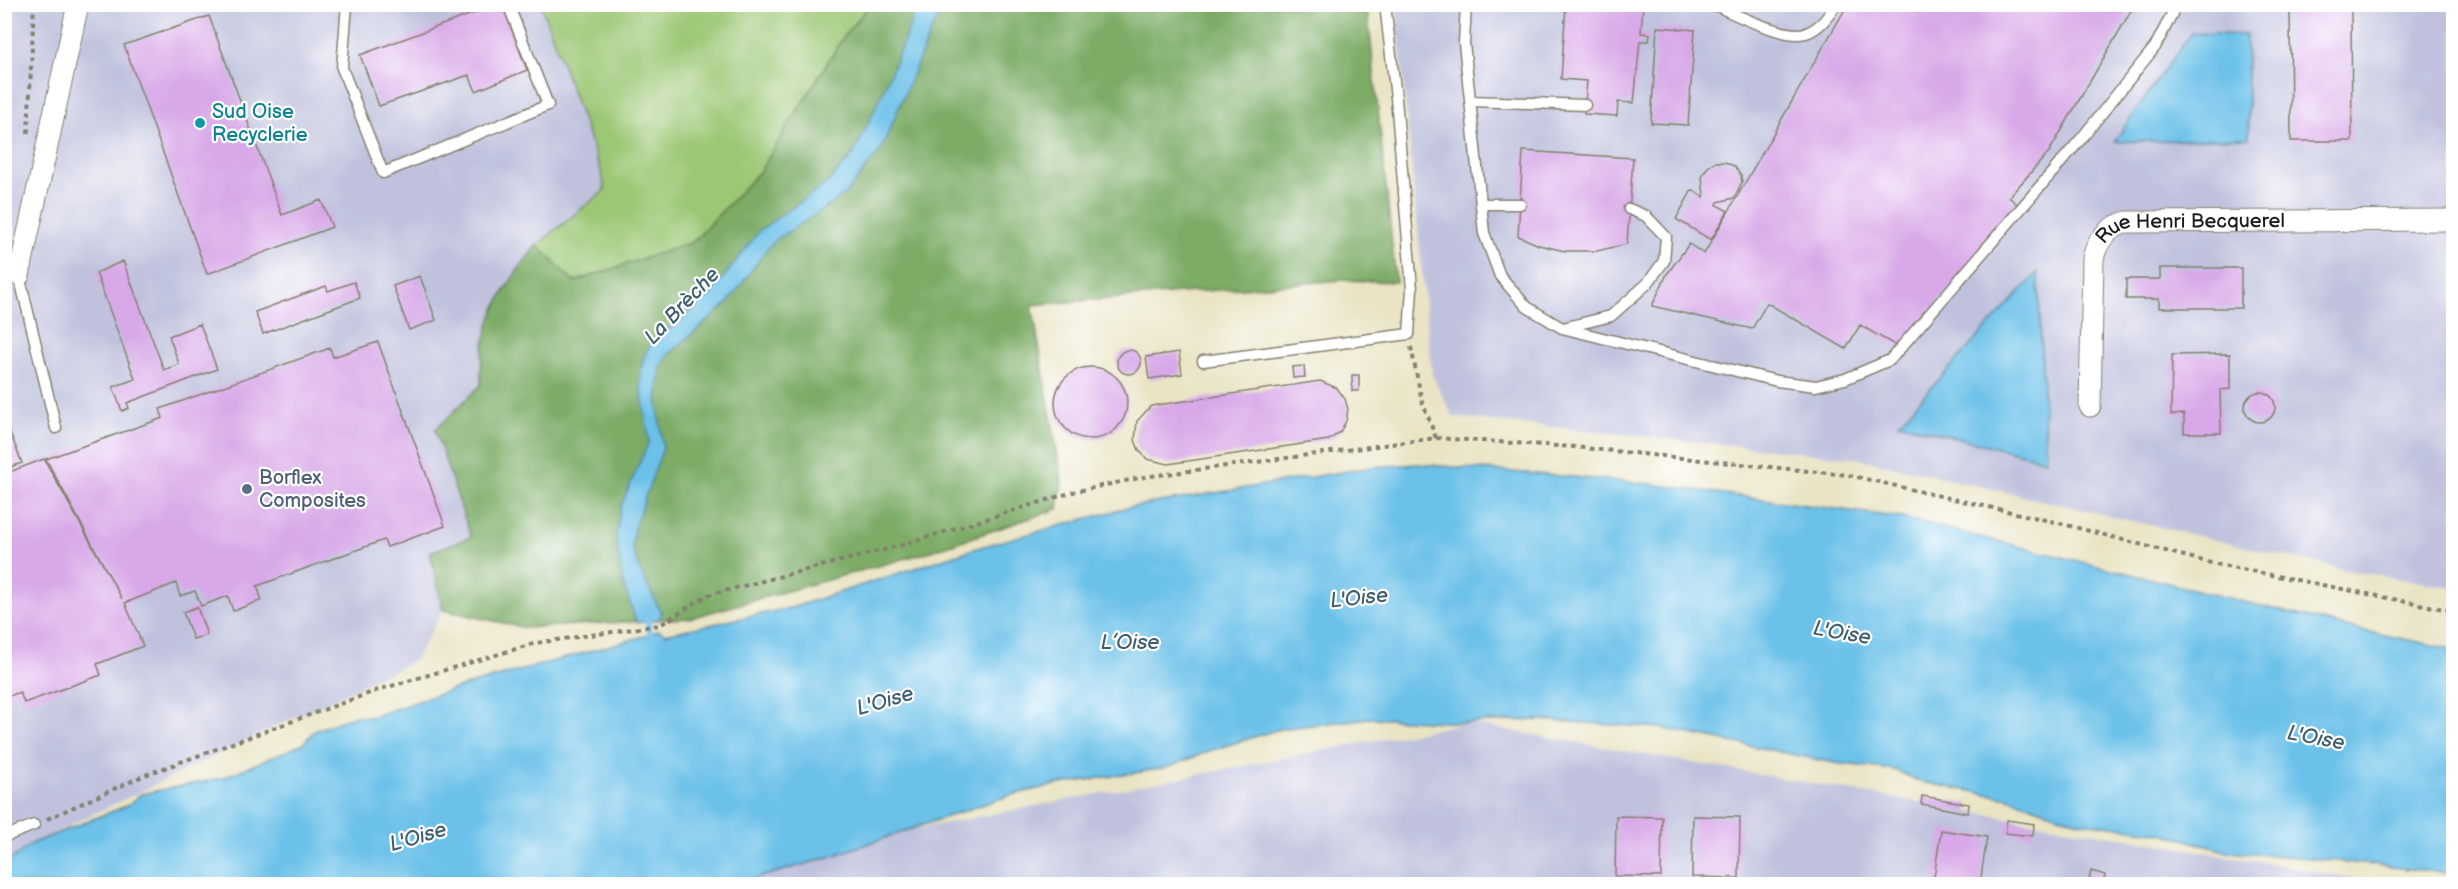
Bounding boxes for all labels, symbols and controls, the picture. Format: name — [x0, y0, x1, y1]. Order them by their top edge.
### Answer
place label: Sud Oise Recyclerie — [212, 100, 308, 147]
marker: Sud Oise Recyclerie — [193, 116, 207, 130]
street label: Rue Henri Becquerel — [2090, 209, 2285, 249]
water label: La Brèche — [639, 262, 725, 350]
place label: Borflex Composites — [259, 466, 366, 513]
marker: Borflex Composites — [240, 482, 254, 496]
water label: L'Oise — [1329, 583, 1389, 613]
water label: L'Oise — [1811, 616, 1873, 650]
water label: L’Oise — [1100, 630, 1160, 655]
water label: L'Oise — [854, 681, 916, 721]
water label: L'Oise — [2285, 720, 2347, 756]
water label: L'Oise — [387, 817, 449, 857]

